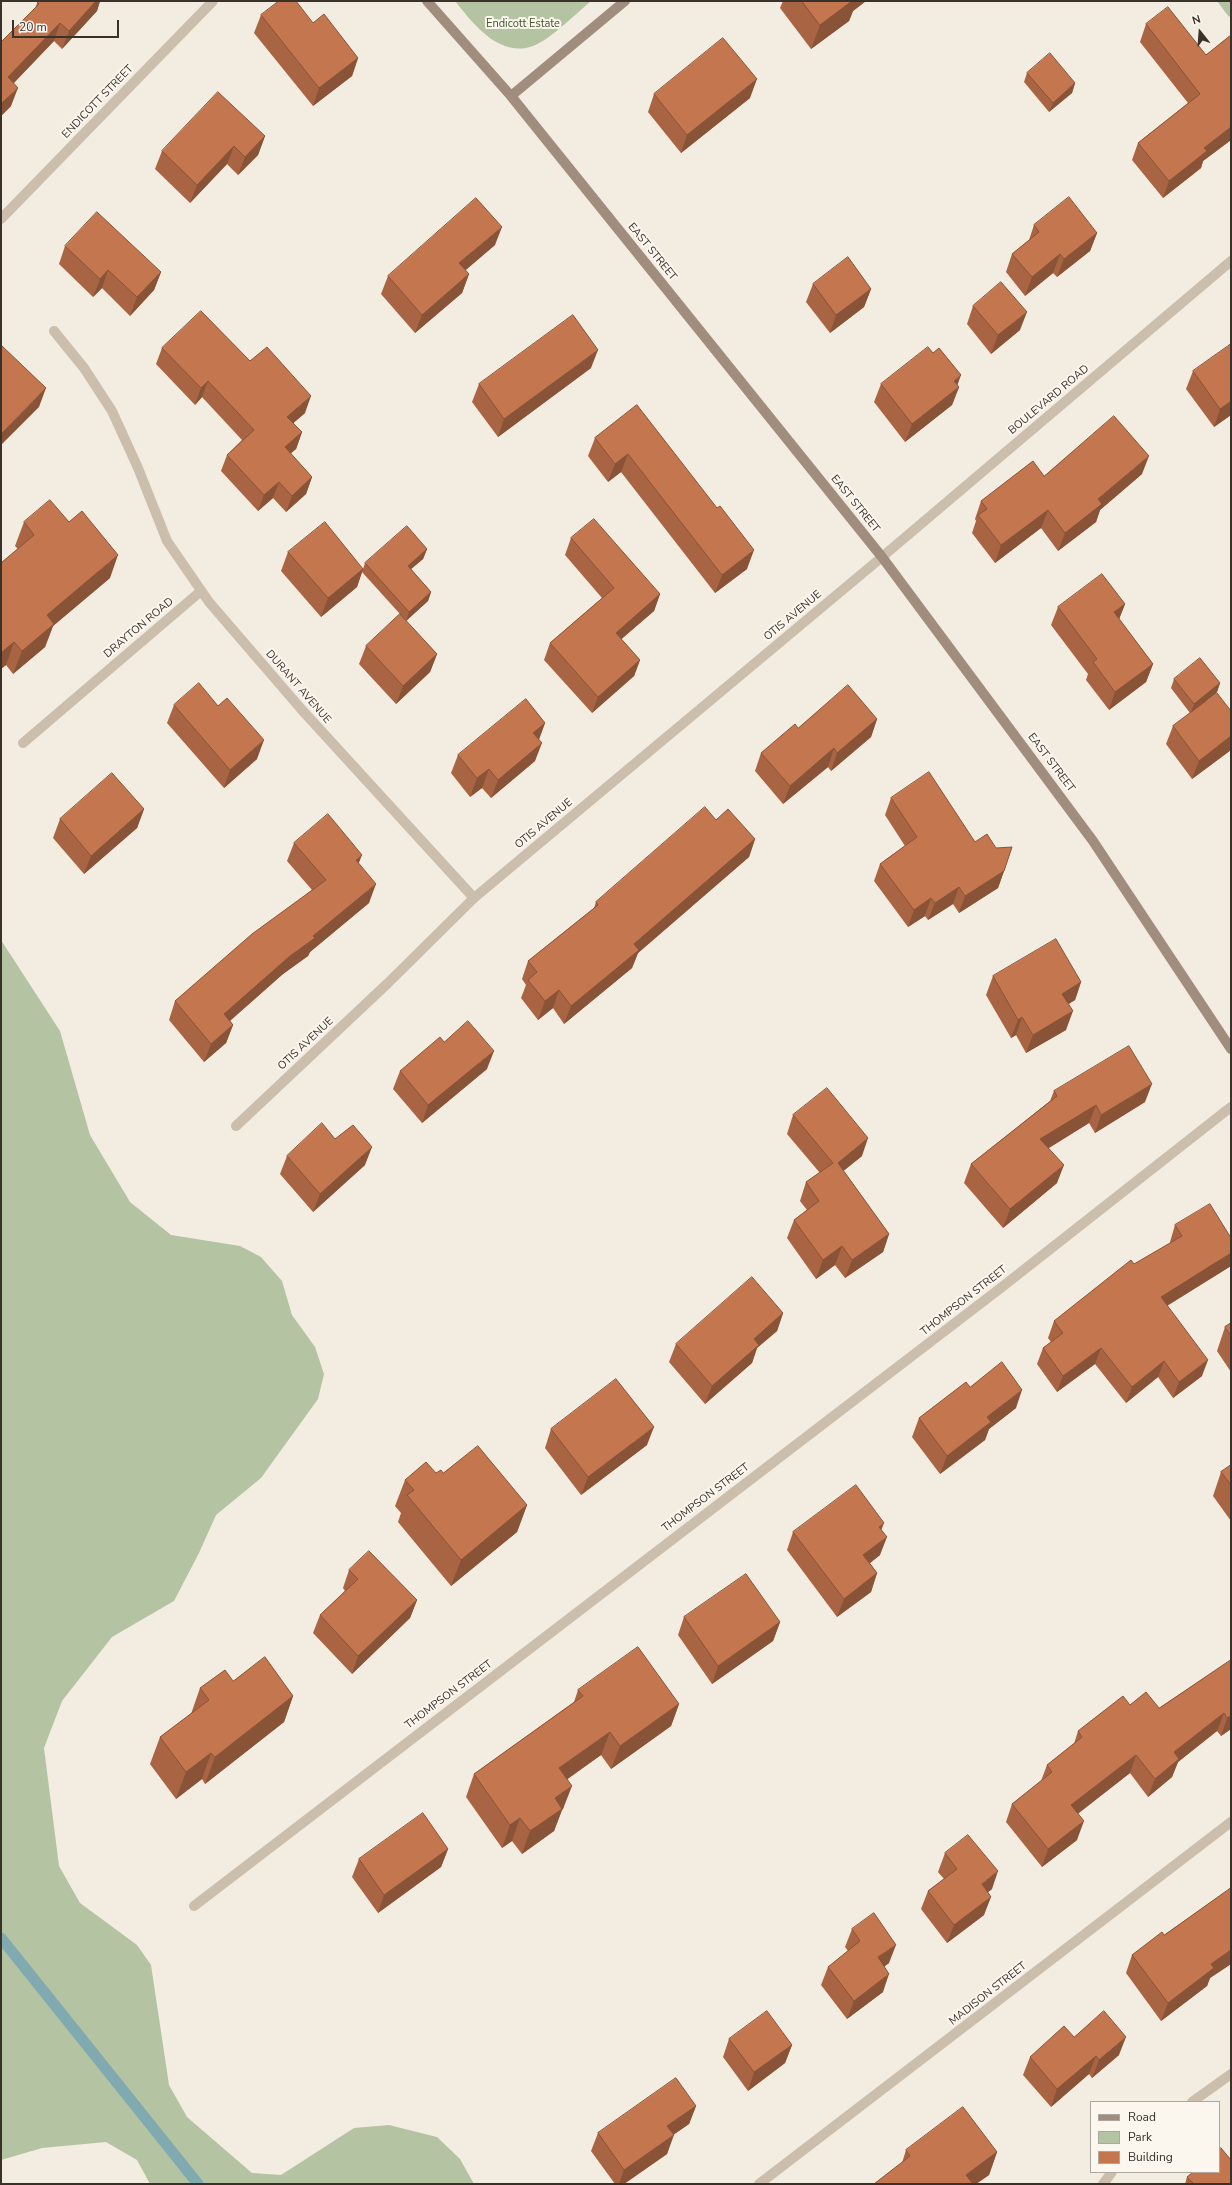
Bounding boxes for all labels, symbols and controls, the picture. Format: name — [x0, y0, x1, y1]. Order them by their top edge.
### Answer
scale bar — [14, 12, 121, 38]
north arrow — [1180, 12, 1220, 52]
text: N — [1190, 12, 1202, 28]
park label: Endicott Estate — [486, 17, 560, 31]
text: 20 m — [19, 19, 47, 35]
street label: ENDICOTT STREET — [60, 63, 136, 141]
street label: EAST STREET — [625, 221, 679, 283]
street label: BOULEVARD ROAD — [1006, 362, 1092, 438]
street label: EAST STREET — [828, 473, 882, 535]
street label: OTIS AVENUE — [762, 588, 824, 644]
street label: DRAYTON ROAD — [102, 595, 176, 661]
street label: DURANT AVENUE — [263, 648, 333, 726]
street label: EAST STREET — [1025, 731, 1077, 795]
street label: OTIS AVENUE — [513, 796, 575, 852]
street label: OTIS AVENUE — [276, 1015, 336, 1073]
street label: THOMPSON STREET — [918, 1263, 1010, 1339]
street label: THOMPSON STREET — [660, 1461, 752, 1535]
street label: THOMPSON STREET — [403, 1658, 495, 1732]
street label: MADISON STREET — [947, 1960, 1029, 2028]
legend — [1090, 2101, 1220, 2173]
text: Road — [1128, 2109, 1156, 2125]
text: Park — [1128, 2129, 1152, 2145]
text: Building — [1128, 2149, 1173, 2165]

